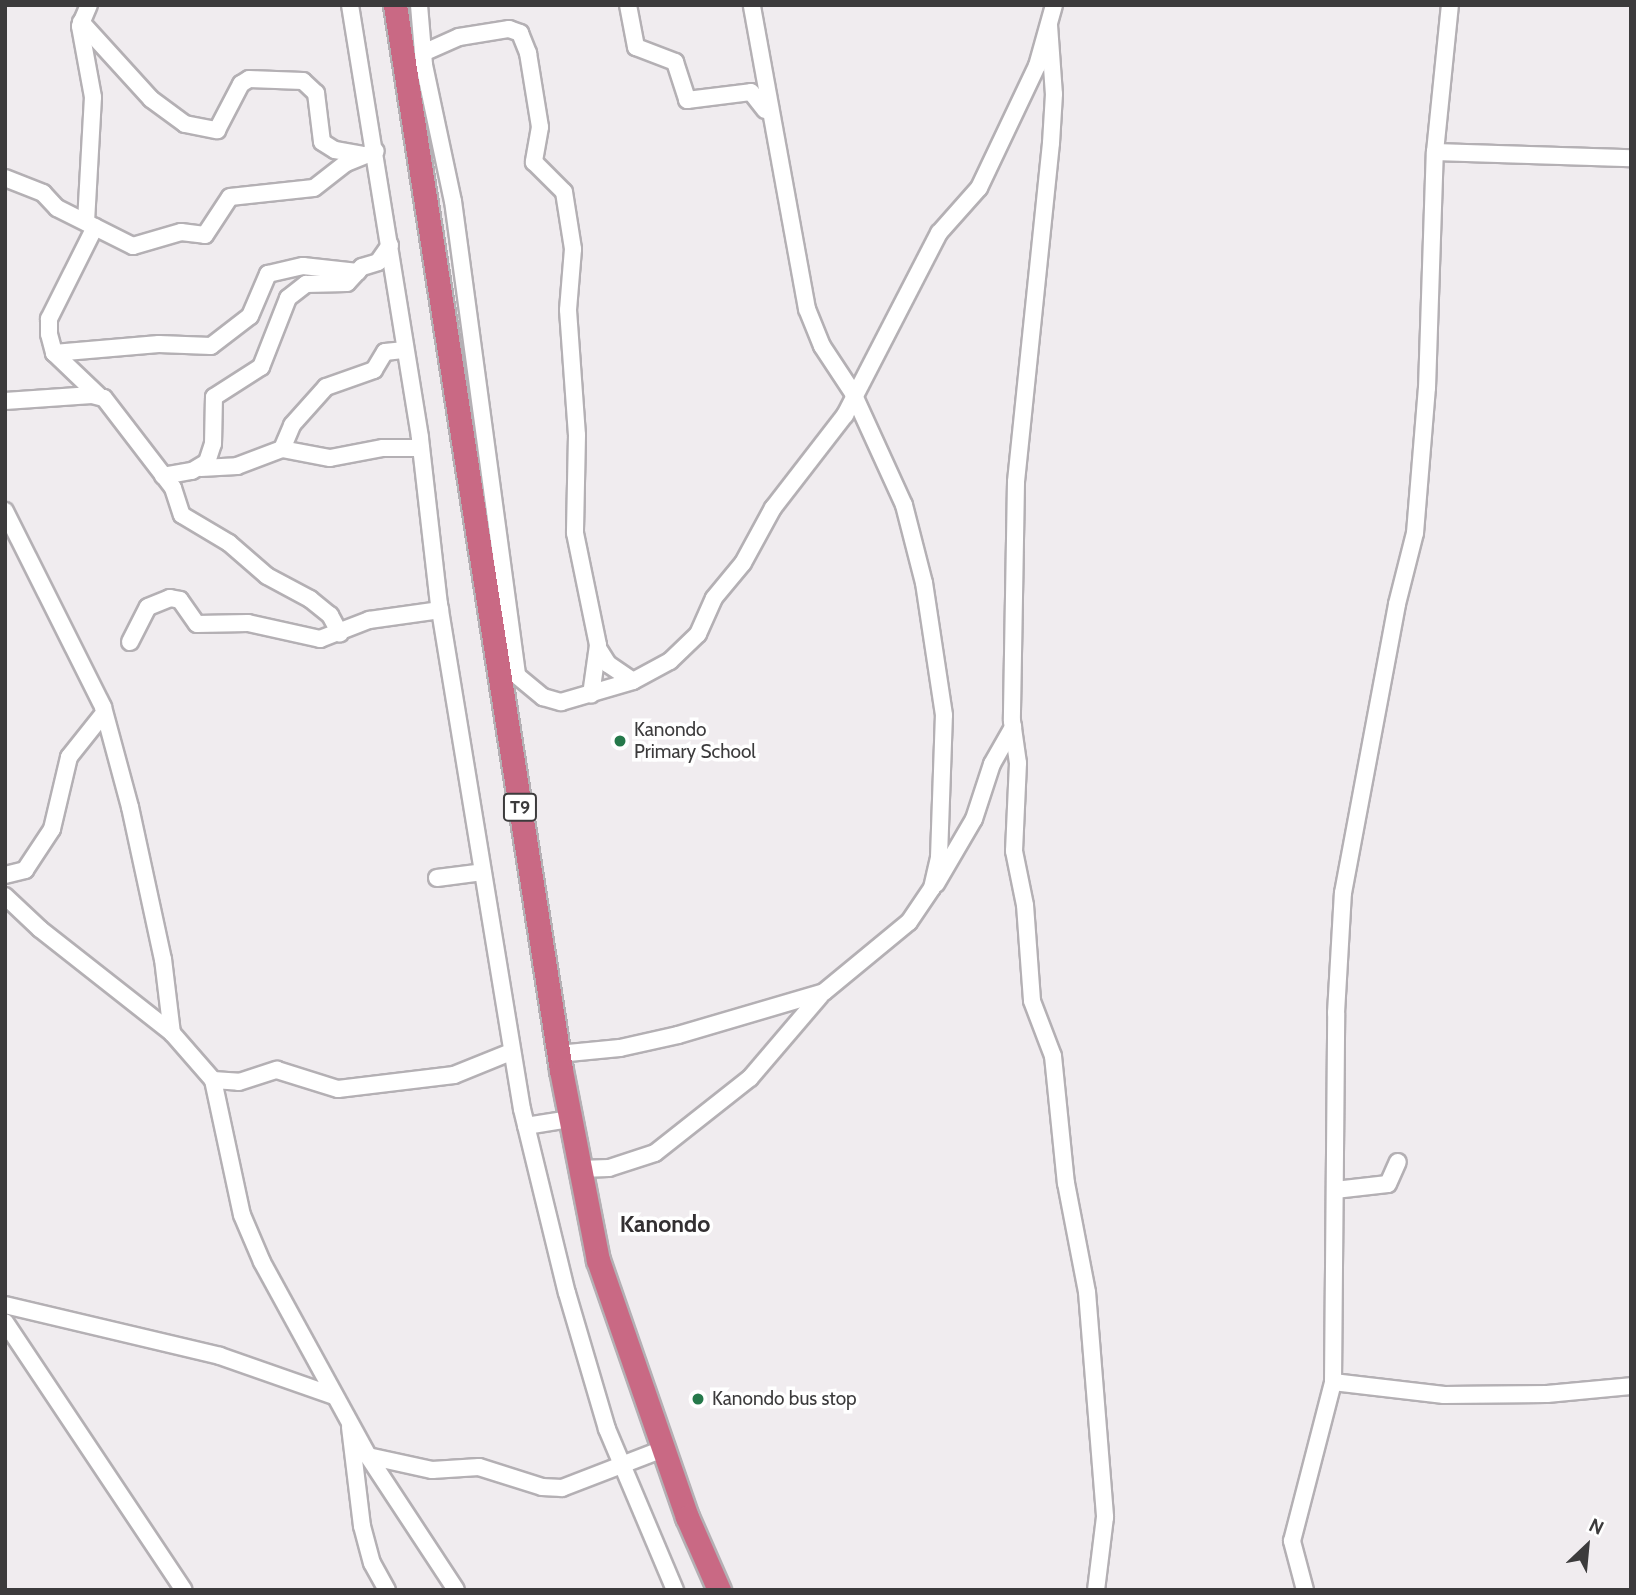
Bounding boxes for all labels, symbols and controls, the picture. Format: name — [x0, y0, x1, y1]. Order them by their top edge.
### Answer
place label: Kanondo Primary School — [634, 719, 756, 763]
marker: Kanondo Primary School — [612, 733, 628, 749]
road number: T9 — [503, 792, 538, 822]
district label: Kanondo — [620, 1210, 710, 1238]
place label: Kanondo bus stop — [712, 1388, 857, 1410]
marker: Kanondo bus stop — [690, 1391, 706, 1407]
north arrow — [1552, 1511, 1622, 1581]
text: N — [1585, 1513, 1608, 1540]

